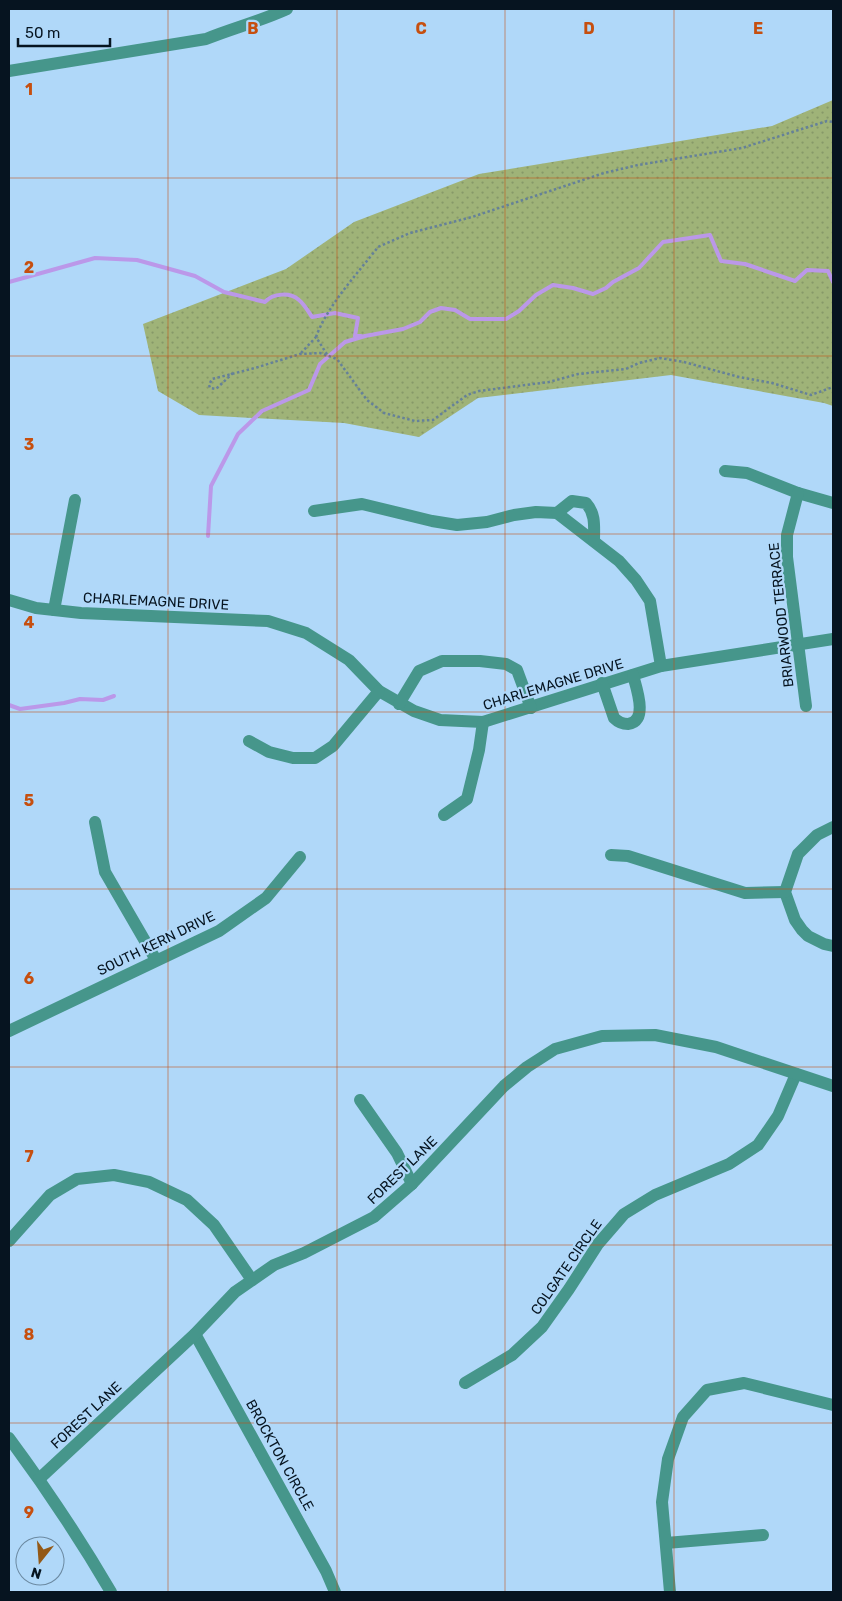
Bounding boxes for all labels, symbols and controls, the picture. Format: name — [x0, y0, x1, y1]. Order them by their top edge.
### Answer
scale bar — [18, 15, 110, 47]
text: B — [247, 19, 259, 38]
text: C — [415, 19, 427, 38]
text: D — [583, 19, 595, 38]
text: E — [753, 19, 763, 38]
text: 50 m — [25, 24, 60, 42]
text: 1 — [25, 80, 33, 99]
text: 2 — [24, 258, 34, 277]
text: 3 — [24, 435, 34, 454]
street label: BRIARWOOD TERRACE — [765, 542, 798, 688]
street label: CHARLEMAGNE DRIVE — [83, 589, 229, 614]
text: 4 — [24, 613, 35, 632]
street label: CHARLEMAGNE DRIVE — [481, 655, 625, 714]
text: 5 — [24, 791, 34, 810]
street label: SOUTH KERN DRIVE — [94, 908, 218, 979]
text: 6 — [24, 969, 34, 988]
street label: FOREST LANE — [364, 1133, 441, 1208]
text: 7 — [24, 1147, 34, 1166]
street label: COLGATE CIRCLE — [527, 1216, 606, 1318]
text: 8 — [24, 1325, 35, 1344]
street label: FOREST LANE — [47, 1378, 125, 1452]
street label: BROCKTON CIRCLE — [242, 1397, 317, 1514]
text: 9 — [24, 1503, 34, 1522]
north arrow — [15, 1536, 65, 1586]
text: N — [29, 1563, 44, 1583]

